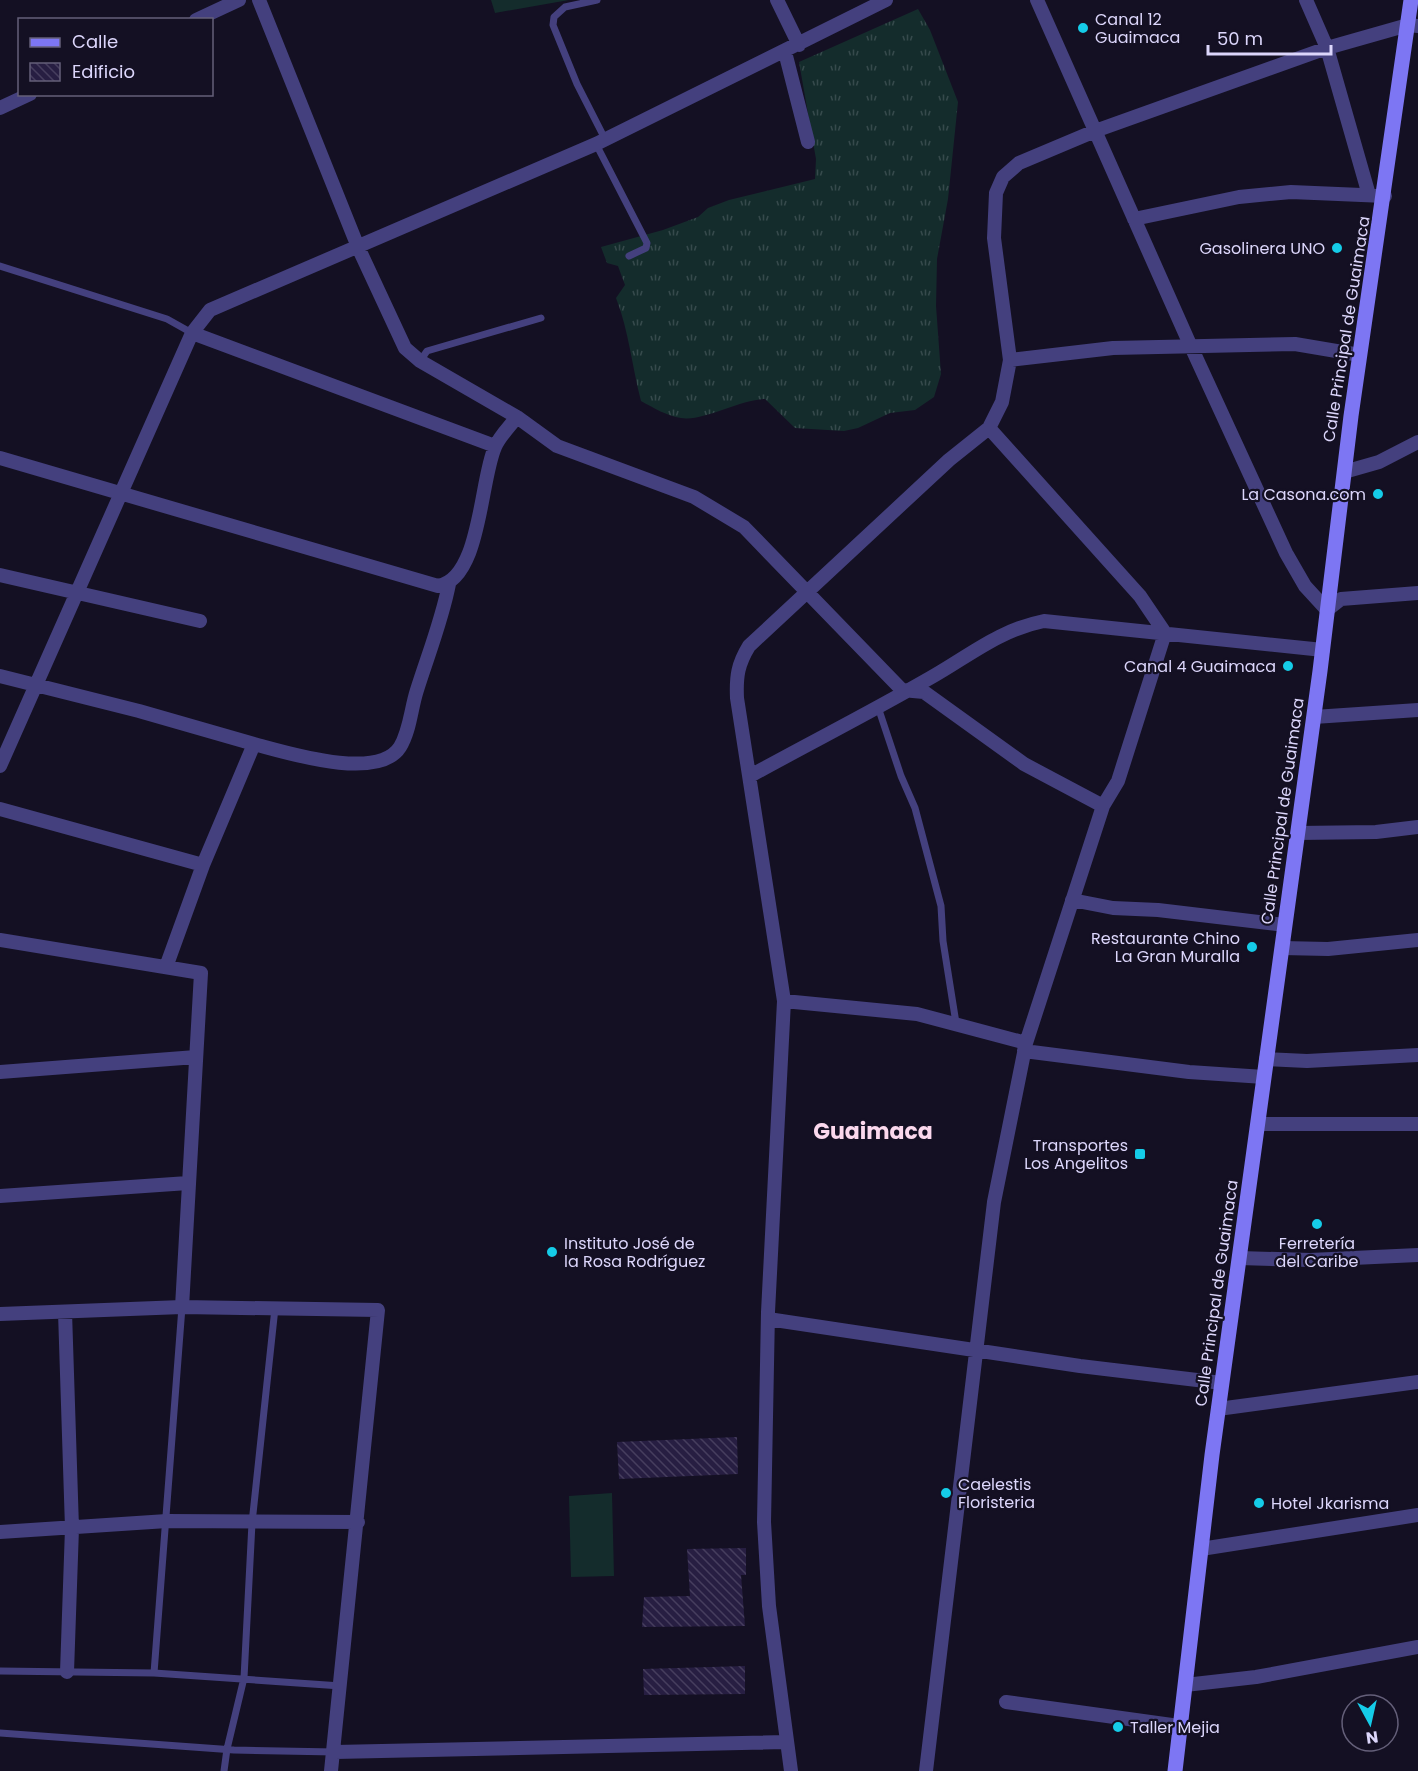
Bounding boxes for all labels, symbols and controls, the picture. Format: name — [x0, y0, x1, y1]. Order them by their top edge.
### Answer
place label: Canal 12 Guaimaca — [1095, 8, 1180, 49]
legend — [18, 18, 213, 96]
scale bar — [1208, 18, 1331, 56]
marker: Canal 12 Guaimaca — [1076, 21, 1090, 35]
text: 50 m — [1217, 26, 1263, 51]
text: Calle — [72, 29, 118, 54]
text: Edificio — [72, 59, 135, 84]
street label: Calle Principal de Guaimaca — [1317, 214, 1376, 444]
place label: Gasolinera UNO — [1199, 237, 1325, 260]
marker: Gasolinera UNO — [1330, 241, 1344, 255]
place label: La Casona.com — [1241, 483, 1366, 506]
marker: La Casona.com — [1371, 487, 1385, 501]
place label: Canal 4 Guaimaca — [1124, 655, 1276, 678]
marker: Canal 4 Guaimaca — [1281, 659, 1295, 673]
street label: Calle Principal de Guaimaca — [1255, 696, 1310, 926]
place label: Restaurante Chino La Gran Muralla — [1091, 927, 1240, 968]
marker: Restaurante Chino La Gran Muralla — [1245, 940, 1259, 954]
district label: Guaimaca — [813, 1116, 933, 1147]
place label: Transportes Los Angelitos — [1024, 1134, 1128, 1175]
marker: Transportes Los Angelitos — [1133, 1147, 1147, 1161]
street label: Calle Principal de Guaimaca — [1189, 1178, 1244, 1408]
marker: Ferretería del Caribe — [1310, 1217, 1324, 1231]
place label: Instituto José de la Rosa Rodríguez — [564, 1232, 705, 1273]
place label: Ferretería del Caribe — [1276, 1232, 1358, 1273]
marker: Instituto José de la Rosa Rodríguez — [545, 1245, 559, 1259]
place label: Caelestis Floristeria — [958, 1473, 1035, 1514]
marker: Caelestis Floristeria — [939, 1486, 953, 1500]
place label: Hotel Jkarisma — [1271, 1492, 1389, 1515]
marker: Hotel Jkarisma — [1252, 1496, 1266, 1510]
north arrow — [1340, 1693, 1400, 1753]
place label: Taller Mejia — [1130, 1716, 1220, 1739]
marker: Taller Mejia — [1111, 1720, 1125, 1734]
text: N — [1364, 1725, 1380, 1750]

